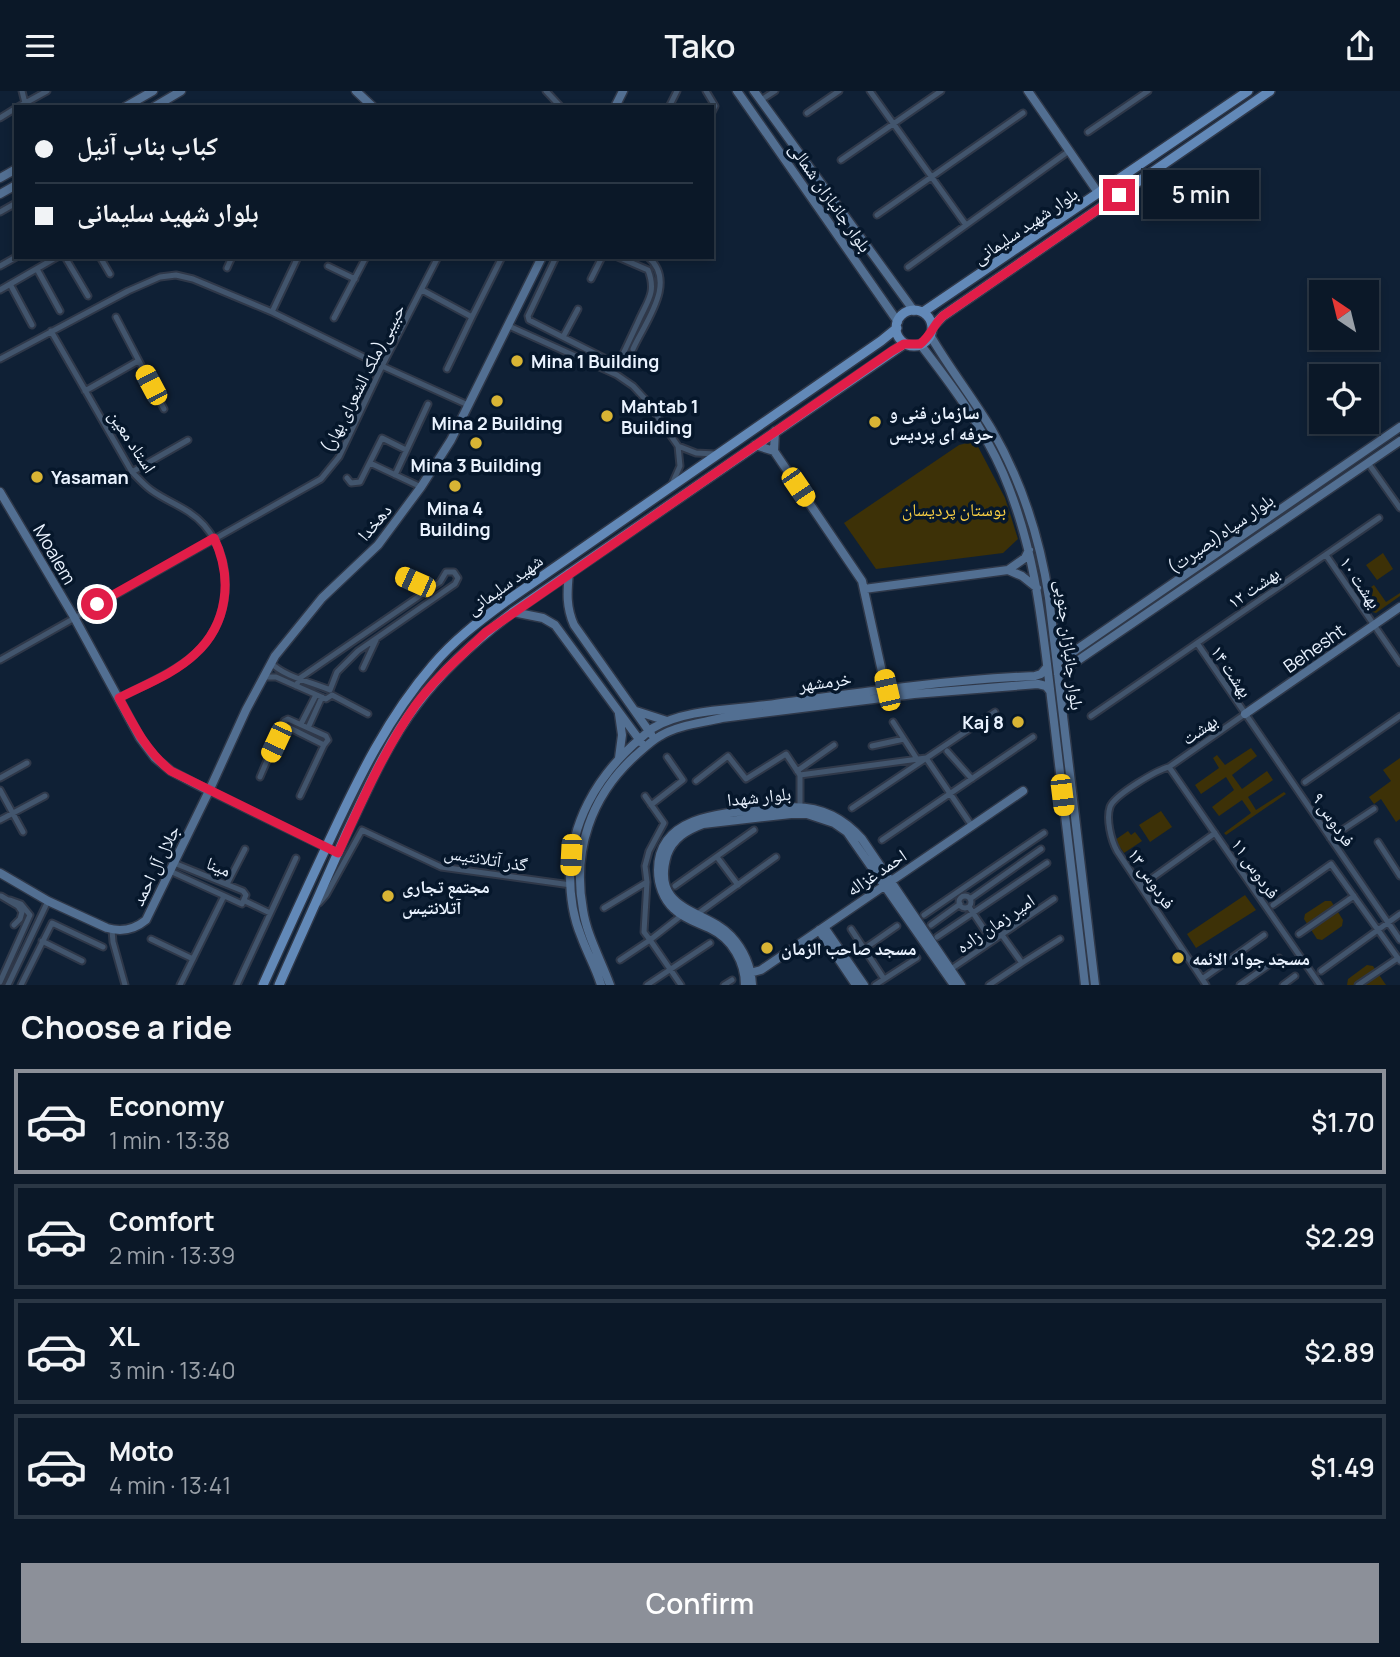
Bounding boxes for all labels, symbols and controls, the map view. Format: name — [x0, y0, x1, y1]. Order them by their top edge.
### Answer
text: Tako — [664, 24, 736, 68]
icon: menu — [21, 27, 59, 65]
icon: share — [1341, 27, 1379, 65]
text: کباب بناب آنیل — [77, 127, 218, 163]
street label: بلوار جانبازان شمالی — [784, 137, 878, 257]
callout: 5 min — [1144, 171, 1259, 219]
text: 5 min — [1172, 178, 1230, 210]
route end — [1103, 179, 1135, 211]
street label: بلوار شهید سلیمانی — [968, 181, 1082, 269]
text: بلوار شهید سلیمانی — [77, 194, 259, 230]
north arrow — [1309, 280, 1379, 350]
map controls — [1309, 280, 1379, 434]
street label: حبیبی(ملک الشعرای بهار) — [314, 300, 410, 456]
place label: Mina 1 Building — [531, 349, 659, 373]
marker: Mina 1 Building — [509, 353, 525, 369]
car — [132, 362, 171, 408]
button: locate — [1309, 364, 1379, 434]
marker: Mina 2 Building — [489, 393, 505, 409]
place label: Mahtab 1 Building — [621, 394, 699, 439]
place label: سازمان فنی و حرفه ای پردیس — [889, 400, 994, 445]
street label: استاد معین — [104, 405, 162, 477]
marker: Mahtab 1 Building — [599, 408, 615, 424]
place label: Mina 2 Building — [431, 411, 563, 435]
marker: سازمان فنی و حرفه ای پردیس — [867, 414, 883, 430]
marker: Mina 3 Building — [468, 435, 484, 451]
place label: Mina 3 Building — [411, 453, 541, 477]
car — [778, 464, 819, 510]
place label: Yasaman — [51, 465, 129, 489]
marker: Yasaman — [29, 469, 45, 485]
marker: Mina 4 Building — [447, 478, 463, 494]
street label: بلوار سپاه(بصیرت) — [1162, 487, 1278, 579]
place label: Mina 4 Building — [419, 496, 491, 541]
park label: بوستان پردیسان — [902, 497, 1006, 521]
street label: دهخدا — [351, 498, 397, 546]
street label: Moalem — [28, 520, 82, 588]
street label: شهید سلیمانی — [461, 548, 547, 620]
street label: بهشت ۱۰ — [1335, 551, 1387, 613]
street label: بهشت ۱۲ — [1222, 560, 1284, 614]
car — [392, 564, 439, 600]
street label: بلوار جانبازان جنوبی — [1050, 578, 1090, 712]
route start — [81, 588, 113, 620]
street label: Behesht — [1278, 618, 1350, 678]
street label: بهشت ۱۴ — [1206, 640, 1258, 702]
street label: خرمشهر — [796, 666, 853, 696]
car — [873, 667, 902, 713]
street label: بهشت — [1176, 708, 1222, 750]
place label: Kaj 8 — [962, 710, 1004, 734]
marker: Kaj 8 — [1010, 714, 1026, 730]
car — [258, 719, 295, 765]
car — [1050, 773, 1075, 817]
street label: بلوار شهدا — [726, 781, 792, 811]
street label: فردوس ۹ — [1307, 787, 1361, 851]
street label: جلال آل احمد — [125, 821, 185, 909]
car — [560, 833, 583, 877]
street label: فردوس ۱۱ — [1226, 833, 1286, 903]
street label: گذر آتلانتیس — [443, 840, 530, 877]
street label: احمد غزاله — [841, 843, 911, 901]
street label: فردوس ۱۳ — [1123, 843, 1181, 913]
street label: مینا — [203, 850, 235, 882]
place label: مجتمع تجاری آتلانتیس — [402, 874, 490, 919]
marker: مجتمع تجاری آتلانتیس — [380, 888, 396, 904]
street label: امیر زمان زاده — [951, 888, 1039, 958]
place label: مسجد صاحب الزمان — [781, 936, 916, 960]
marker: مسجد صاحب الزمان — [759, 940, 775, 956]
place label: مسجد جواد الائمه — [1192, 946, 1310, 970]
marker: مسجد جواد الائمه — [1170, 950, 1186, 966]
text: Choose a ride — [21, 1005, 232, 1049]
text: Economy — [109, 1088, 224, 1124]
icon: car — [25, 1090, 88, 1153]
text: $1.70 — [1311, 1104, 1375, 1140]
text: 1 min · 13:38 — [109, 1124, 230, 1156]
text: Comfort — [109, 1203, 215, 1239]
icon: car — [25, 1205, 88, 1268]
text: $2.29 — [1305, 1219, 1375, 1255]
text: 2 min · 13:39 — [109, 1239, 235, 1271]
text: XL — [109, 1318, 140, 1354]
icon: car — [25, 1320, 88, 1383]
text: $2.89 — [1305, 1334, 1375, 1370]
text: 3 min · 13:40 — [109, 1354, 235, 1386]
text: Moto — [109, 1433, 174, 1469]
icon: car — [25, 1435, 88, 1498]
text: $1.49 — [1310, 1449, 1375, 1485]
text: 4 min · 13:41 — [109, 1469, 231, 1501]
button: Confirm — [21, 1563, 1379, 1643]

